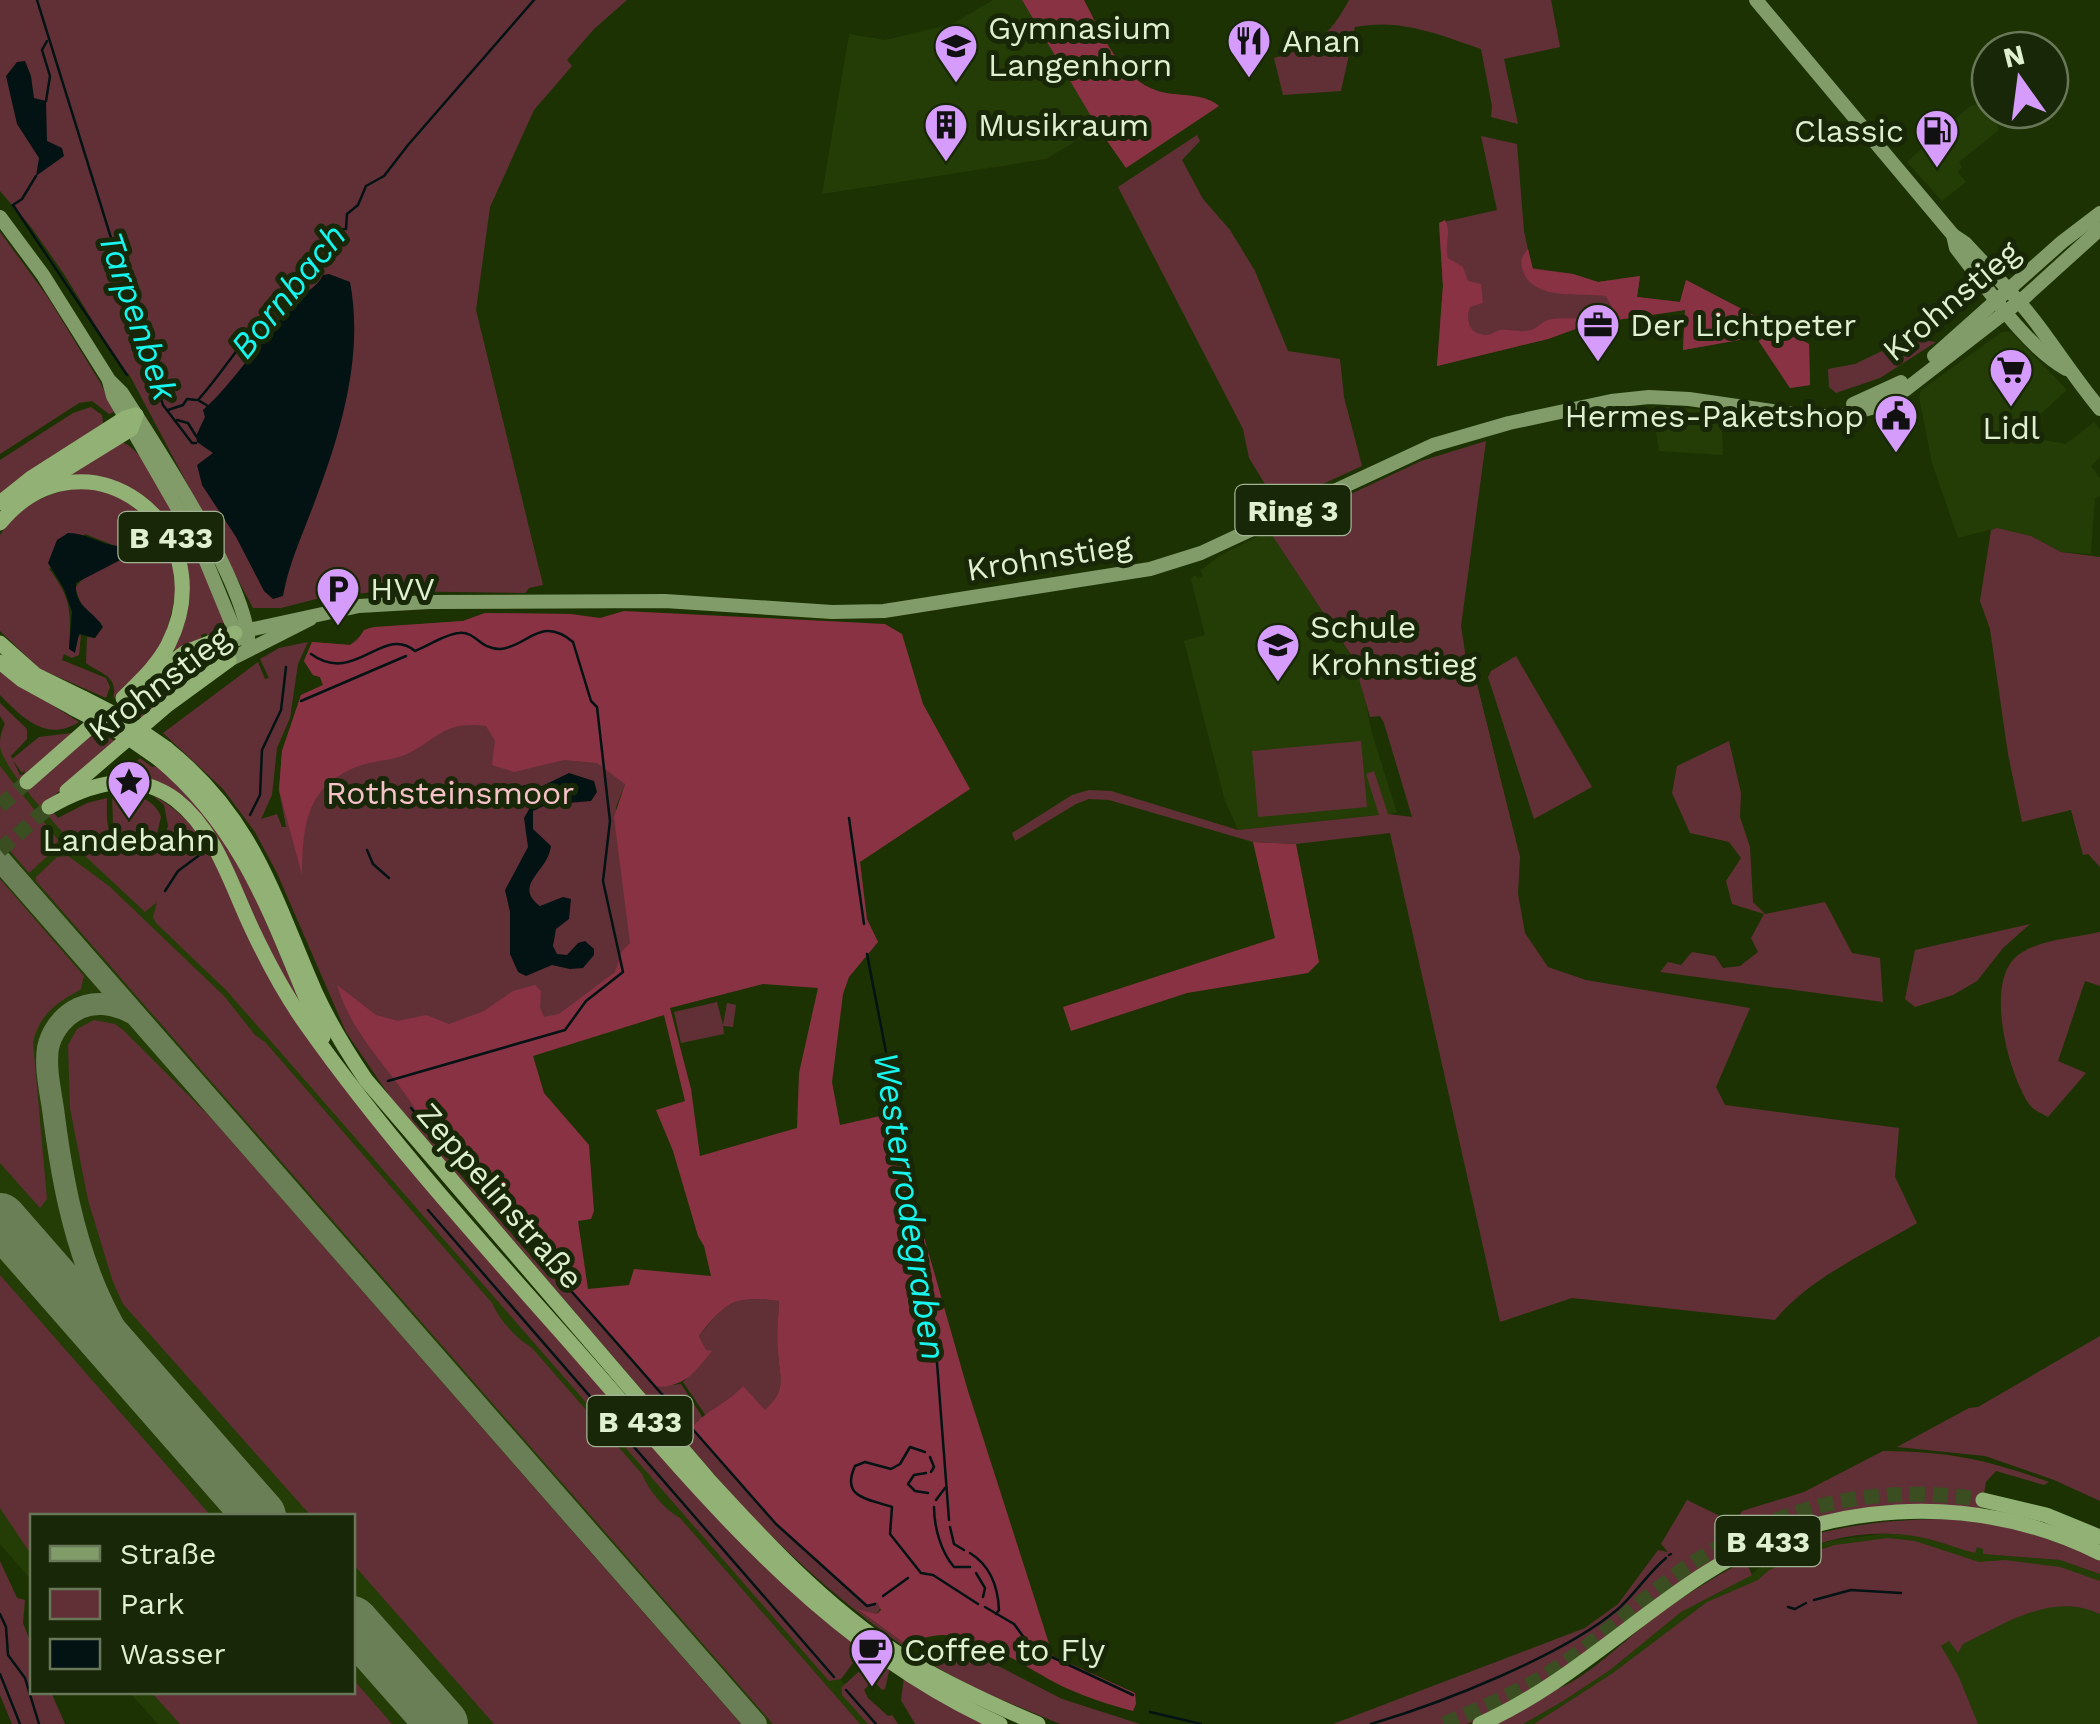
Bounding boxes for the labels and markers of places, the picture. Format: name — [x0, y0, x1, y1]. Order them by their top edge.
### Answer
place label: Gymnasium Langenhorn — [988, 9, 1172, 84]
restaurant icon: Anan — [1226, 18, 1272, 79]
place label: Anan — [1282, 22, 1361, 60]
school or university icon: Gymnasium Langenhorn — [933, 23, 979, 84]
building icon: Musikraum — [923, 102, 969, 163]
place label: Musikraum — [978, 106, 1149, 144]
fuel station icon: Classic — [1914, 108, 1960, 169]
place label: Classic — [1794, 112, 1904, 150]
office icon: Der Lichtpeter — [1575, 302, 1621, 363]
place label: Der Lichtpeter — [1630, 306, 1856, 344]
supermarket icon: Lidl — [1988, 347, 2034, 408]
public building icon: Hermes-Paketshop — [1873, 393, 1919, 454]
place label: Hermes-Paketshop — [1565, 397, 1864, 435]
place label: Lidl — [1982, 409, 2040, 447]
parking icon: HVV — [315, 566, 361, 627]
place label: HVV — [370, 570, 435, 608]
place label: Schule Krohnstieg — [1310, 608, 1478, 683]
school or university icon: Schule Krohnstieg — [1255, 622, 1301, 683]
place icon: Landebahn — [106, 759, 152, 820]
place label: Landebahn — [42, 821, 216, 859]
cafe icon: Coffee to Fly — [849, 1627, 895, 1688]
place label: Coffee to Fly — [904, 1631, 1106, 1669]

